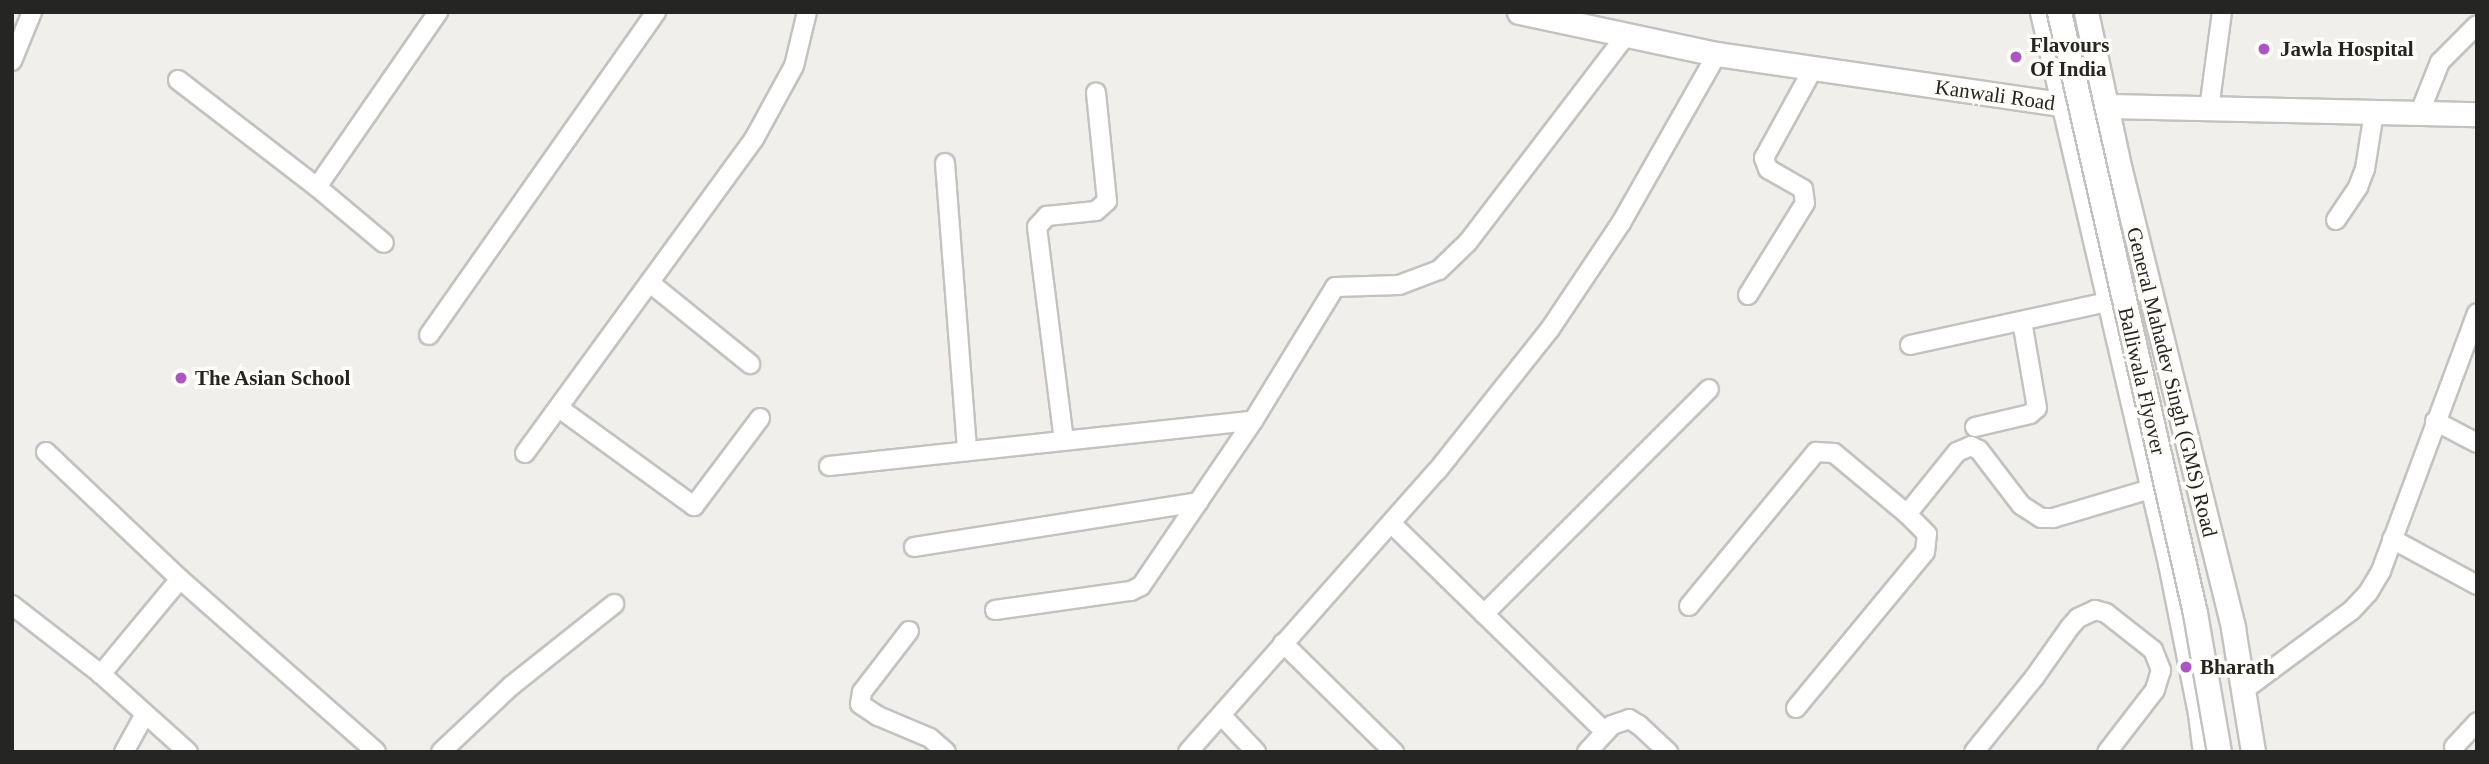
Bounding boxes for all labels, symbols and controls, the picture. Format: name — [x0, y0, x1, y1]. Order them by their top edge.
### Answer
place label: Flavours Of India — [2030, 32, 2119, 82]
place label: Jawla Hospital — [2280, 36, 2428, 62]
marker: Jawla Hospital — [2254, 39, 2274, 59]
marker: Flavours Of India — [2008, 49, 2024, 65]
street label: Kanwali Road — [1927, 73, 2063, 117]
street label: General Mahadev Singh (GMS) Road — [2117, 206, 2227, 558]
street label: Balliwala Flyover — [2111, 299, 2173, 463]
place label: The Asian School — [195, 365, 371, 391]
marker: The Asian School — [173, 370, 189, 386]
place label: Bharath — [2200, 654, 2284, 680]
marker: Bharath — [2178, 659, 2194, 675]

